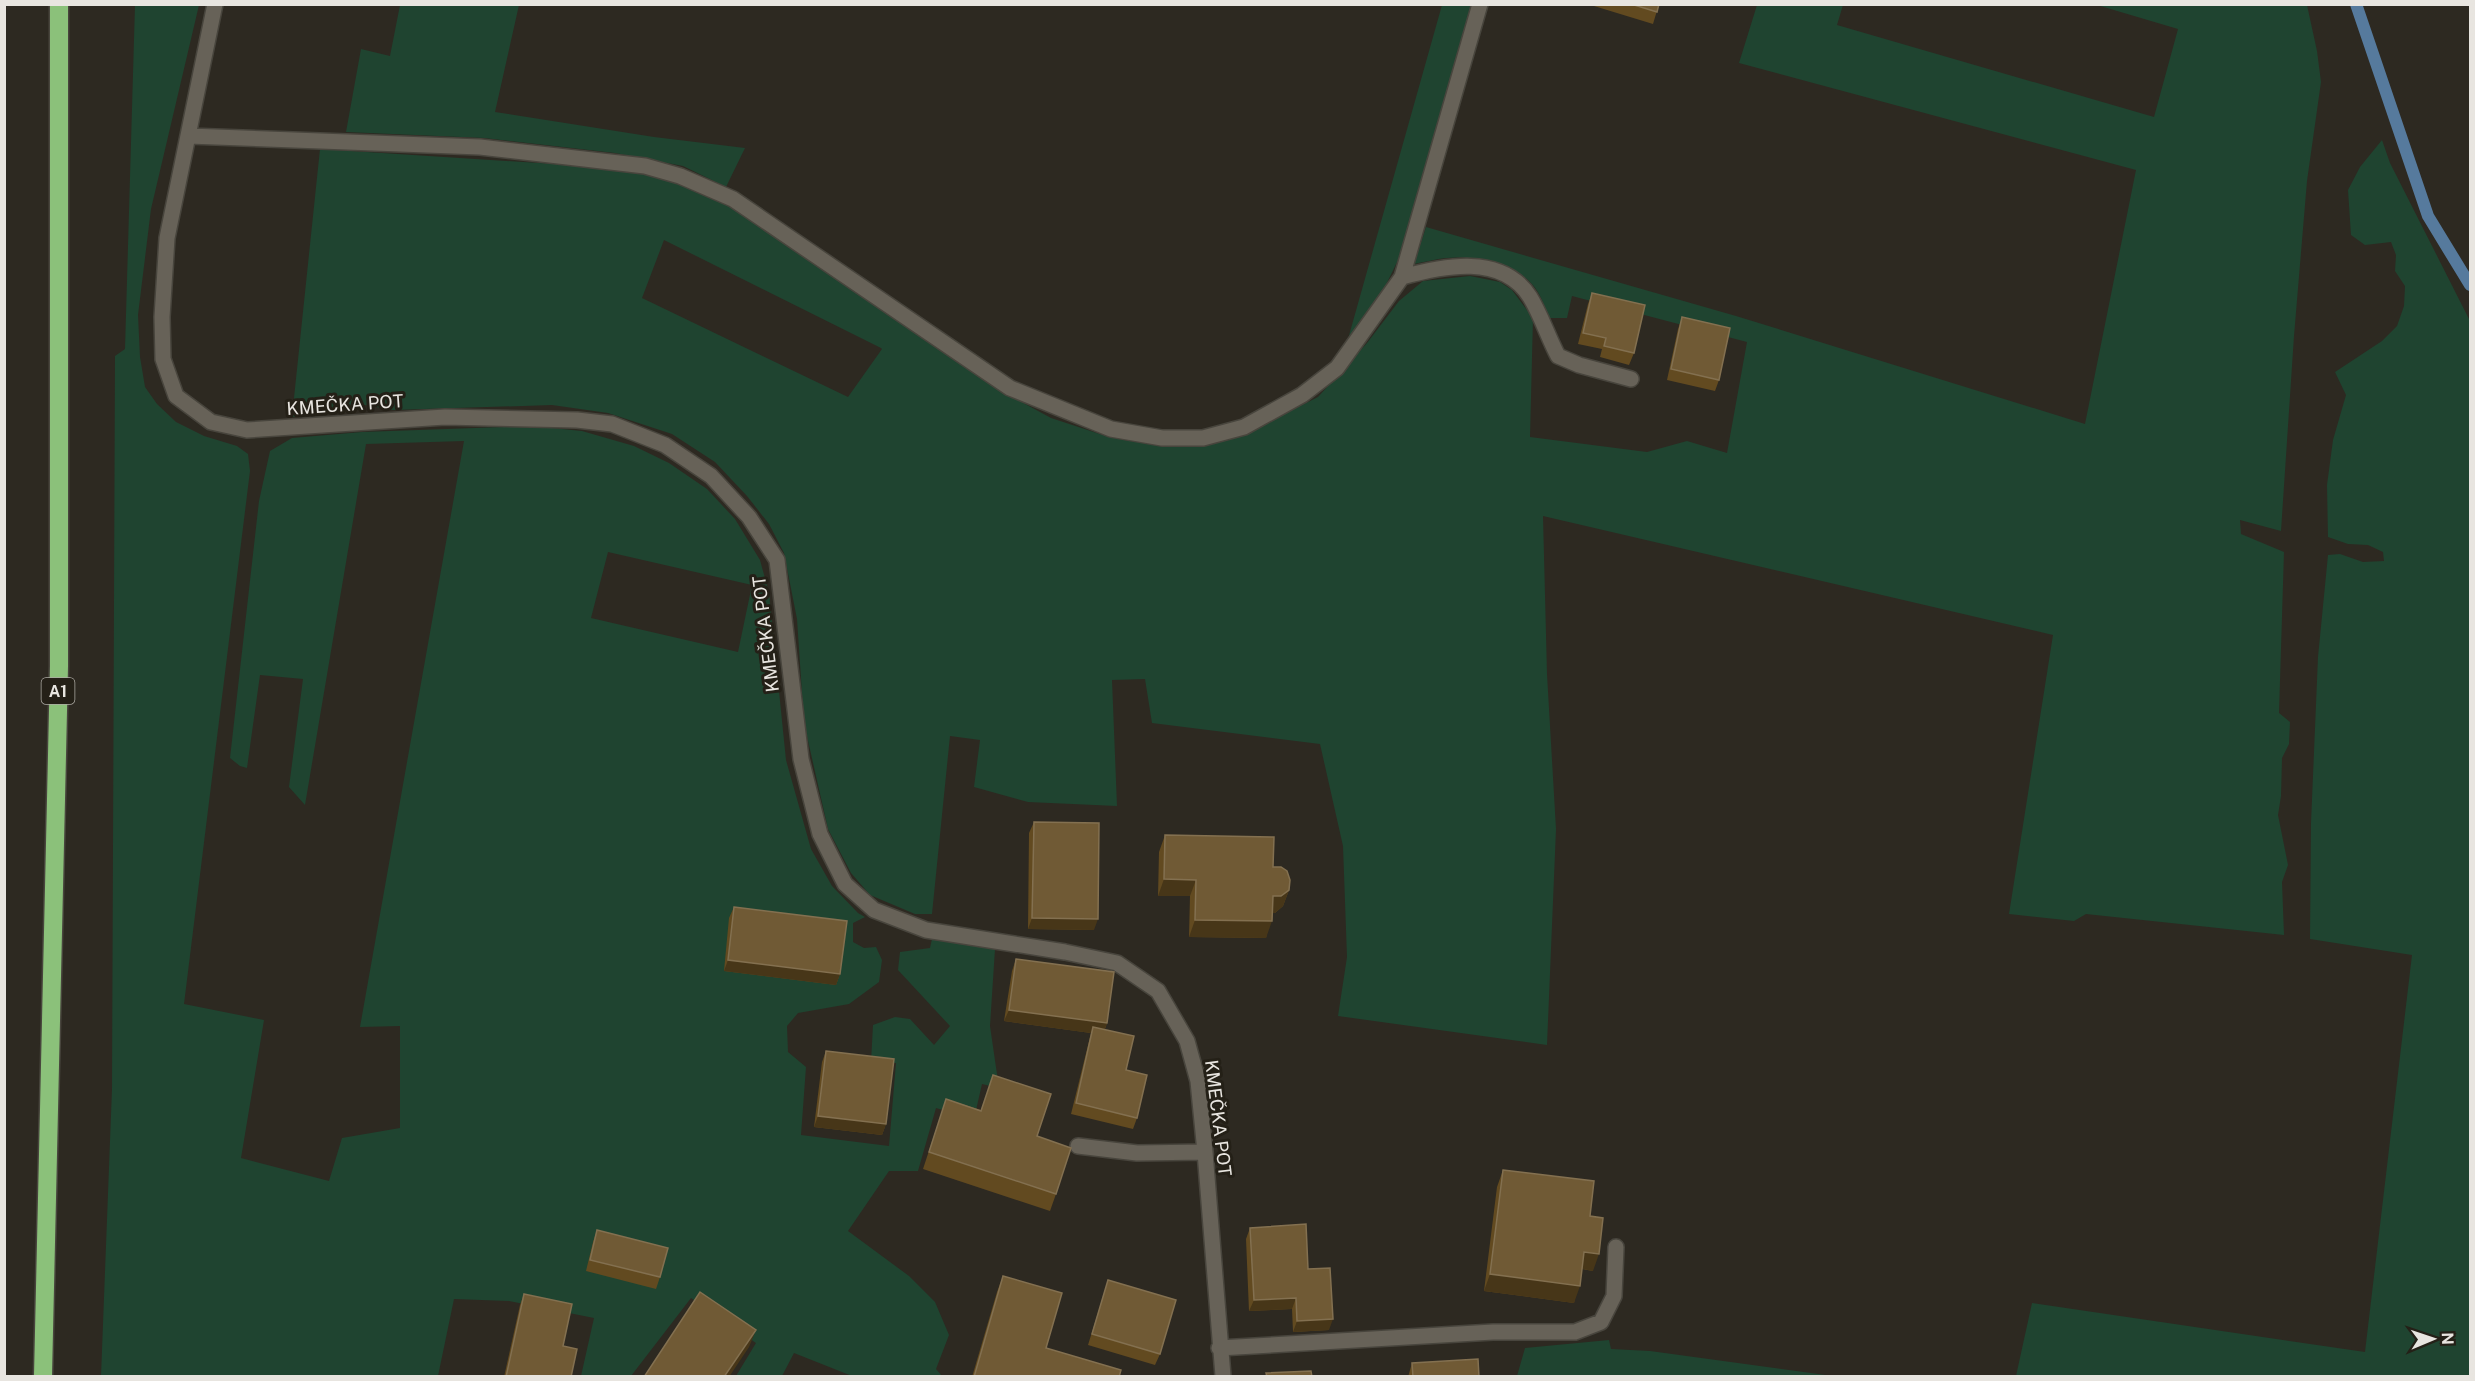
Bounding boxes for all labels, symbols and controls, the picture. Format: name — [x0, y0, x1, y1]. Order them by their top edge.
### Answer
street label: KMEČKA POT — [286, 390, 404, 419]
street label: KMEČKA POT — [748, 574, 783, 693]
road number: A1 — [42, 678, 74, 704]
street label: KMEČKA POT — [1201, 1059, 1236, 1178]
north arrow — [2403, 1309, 2463, 1369]
text: N — [2438, 1332, 2457, 1345]

